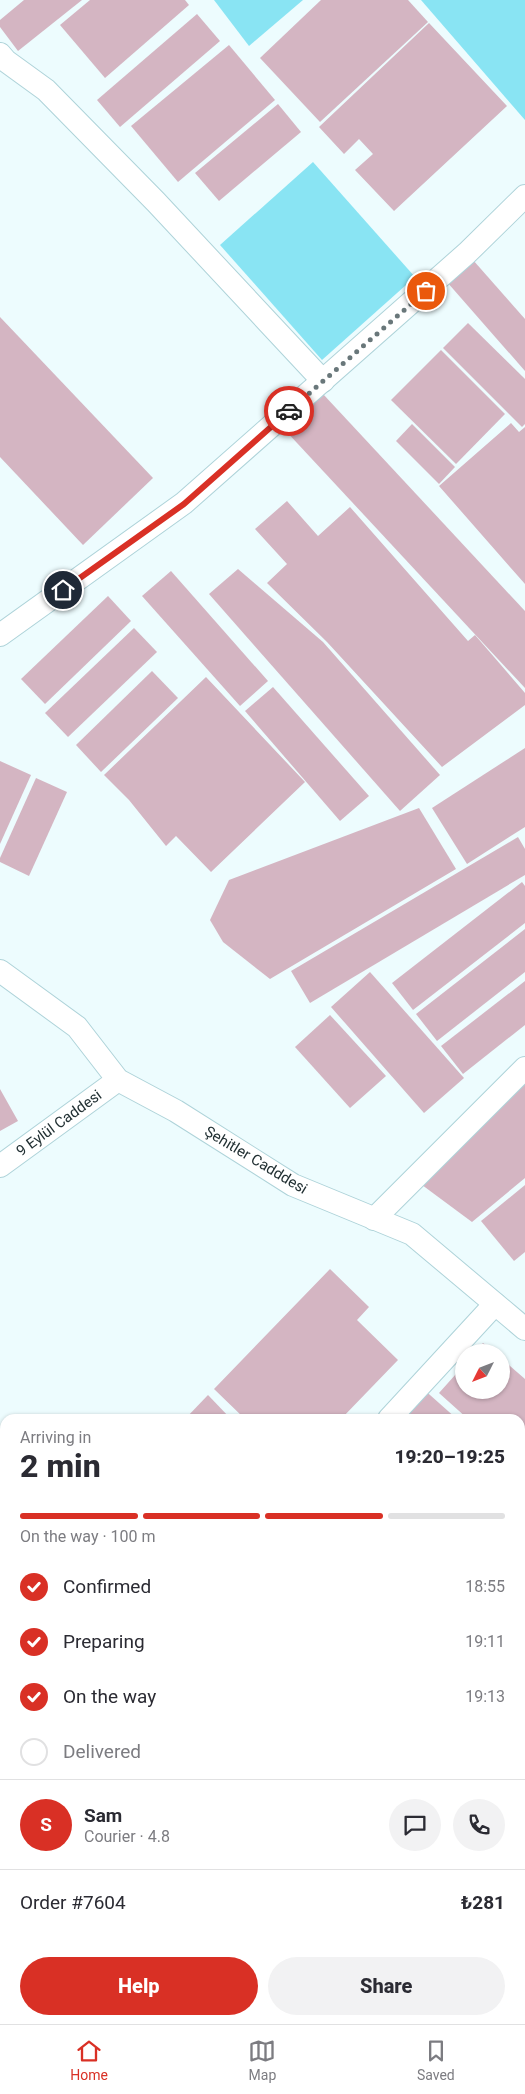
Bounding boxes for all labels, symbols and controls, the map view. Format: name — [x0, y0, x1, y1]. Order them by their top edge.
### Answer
pin — [405, 270, 447, 312]
icon: bag — [412, 277, 440, 305]
courier — [264, 386, 314, 436]
icon: car — [275, 397, 303, 425]
pin — [42, 569, 84, 611]
icon: home — [49, 576, 77, 604]
street label: 9 Eylül Caddesi — [13, 1086, 105, 1160]
street label: Şehitler Cadddesi — [201, 1122, 311, 1198]
north arrow — [455, 1344, 510, 1399]
map controls — [455, 1344, 510, 1399]
text: Arriving in — [20, 1428, 91, 1447]
text: 19:20–19:25 — [394, 1445, 505, 1468]
text: 2 min — [20, 1447, 101, 1485]
text: On the way · 100 m — [20, 1527, 156, 1546]
icon: check — [20, 1573, 48, 1601]
text: Confirmed — [63, 1575, 151, 1598]
text: 18:55 — [465, 1577, 505, 1596]
icon: check — [20, 1628, 48, 1656]
text: Preparing — [63, 1630, 145, 1653]
text: 19:11 — [465, 1632, 505, 1651]
icon: check — [20, 1683, 48, 1711]
text: On the way — [63, 1685, 156, 1708]
text: 19:13 — [465, 1687, 505, 1706]
text: Delivered — [63, 1740, 141, 1763]
button: chat — [389, 1799, 441, 1851]
button: phone — [453, 1799, 505, 1851]
text: Sam — [84, 1804, 122, 1827]
text: S — [40, 1813, 52, 1836]
text: Courier · 4.8 — [84, 1827, 170, 1846]
text: Order #7604 — [20, 1891, 126, 1914]
text: ₺281 — [461, 1891, 505, 1914]
button: Help — [20, 1957, 258, 2015]
button: Share — [268, 1957, 505, 2015]
tab: Home — [70, 2037, 108, 2083]
tab: Map — [248, 2037, 276, 2083]
tab: Saved — [417, 2037, 455, 2083]

